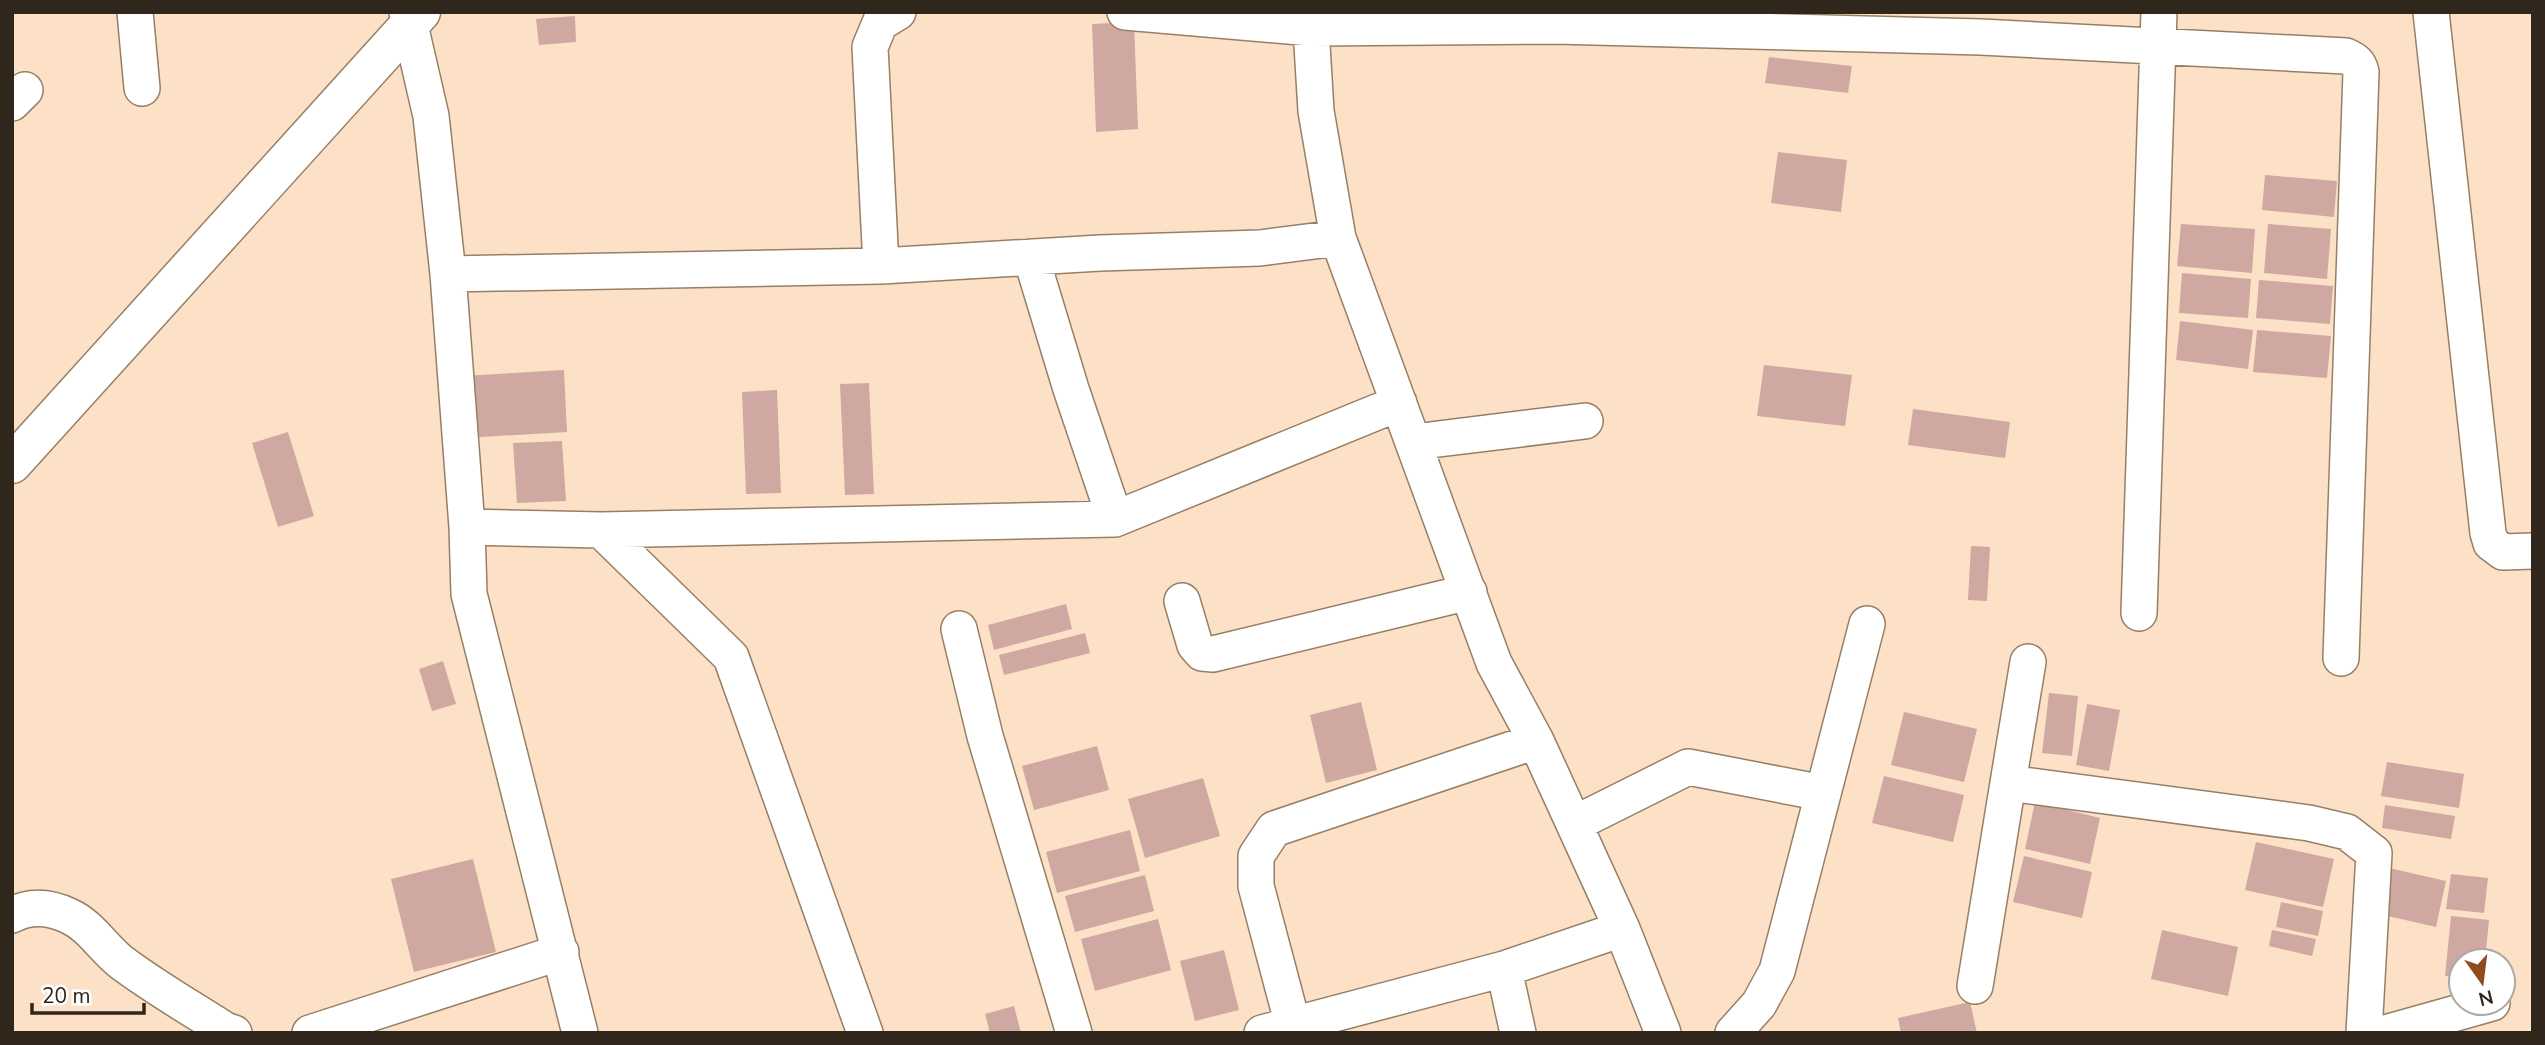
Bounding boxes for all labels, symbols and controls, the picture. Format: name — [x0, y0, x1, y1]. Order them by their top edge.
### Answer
north arrow — [2447, 947, 2517, 1017]
scale bar — [32, 972, 144, 1016]
text: 20 m — [42, 982, 91, 1010]
text: N — [2476, 983, 2496, 1012]

